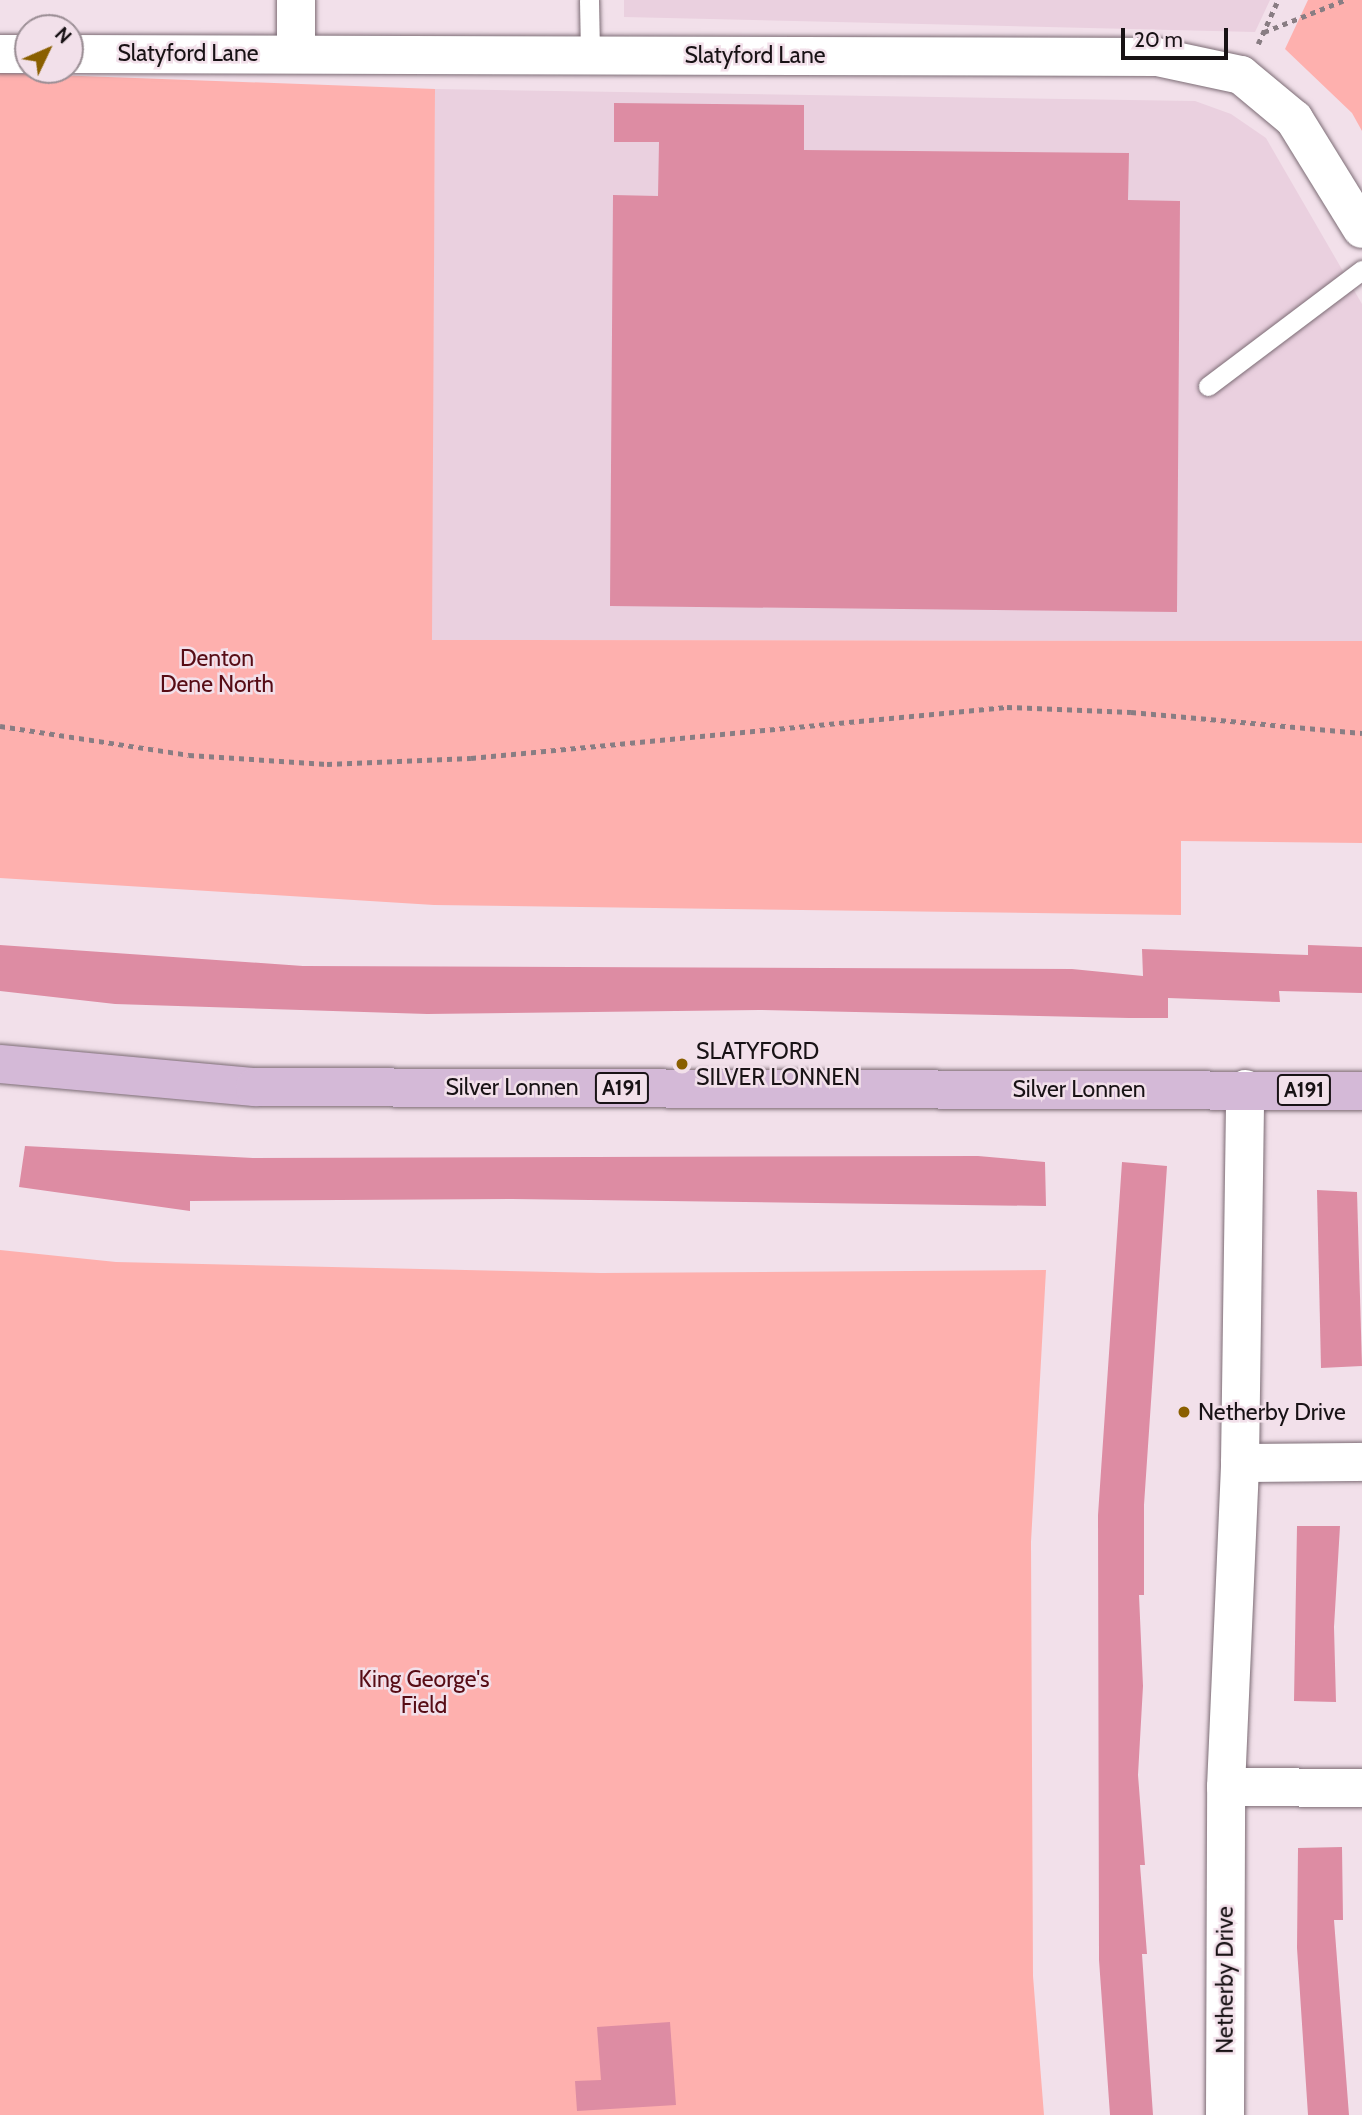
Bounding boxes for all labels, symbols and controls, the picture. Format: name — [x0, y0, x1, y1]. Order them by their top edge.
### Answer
north arrow — [14, 14, 84, 84]
scale bar — [1124, 14, 1231, 58]
text: N — [50, 23, 76, 48]
text: 20 m — [1134, 27, 1183, 52]
street label: Slatyford Lane — [117, 39, 259, 67]
street label: Slatyford Lane — [684, 41, 826, 69]
park label: Denton Dene North — [160, 644, 274, 698]
place label: SLATYFORD SILVER LONNEN — [696, 1037, 860, 1091]
marker: SLATYFORD SILVER LONNEN — [674, 1056, 690, 1072]
road number: A191 — [594, 1070, 650, 1106]
road number: A191 — [1276, 1072, 1332, 1108]
street label: Silver Lonnen — [445, 1073, 579, 1101]
street label: Silver Lonnen — [1012, 1075, 1146, 1103]
place label: Netherby Drive — [1198, 1398, 1346, 1426]
marker: Netherby Drive — [1176, 1404, 1192, 1420]
park label: King George's Field — [359, 1665, 489, 1719]
street label: Netherby Drive — [1211, 1906, 1239, 2054]

